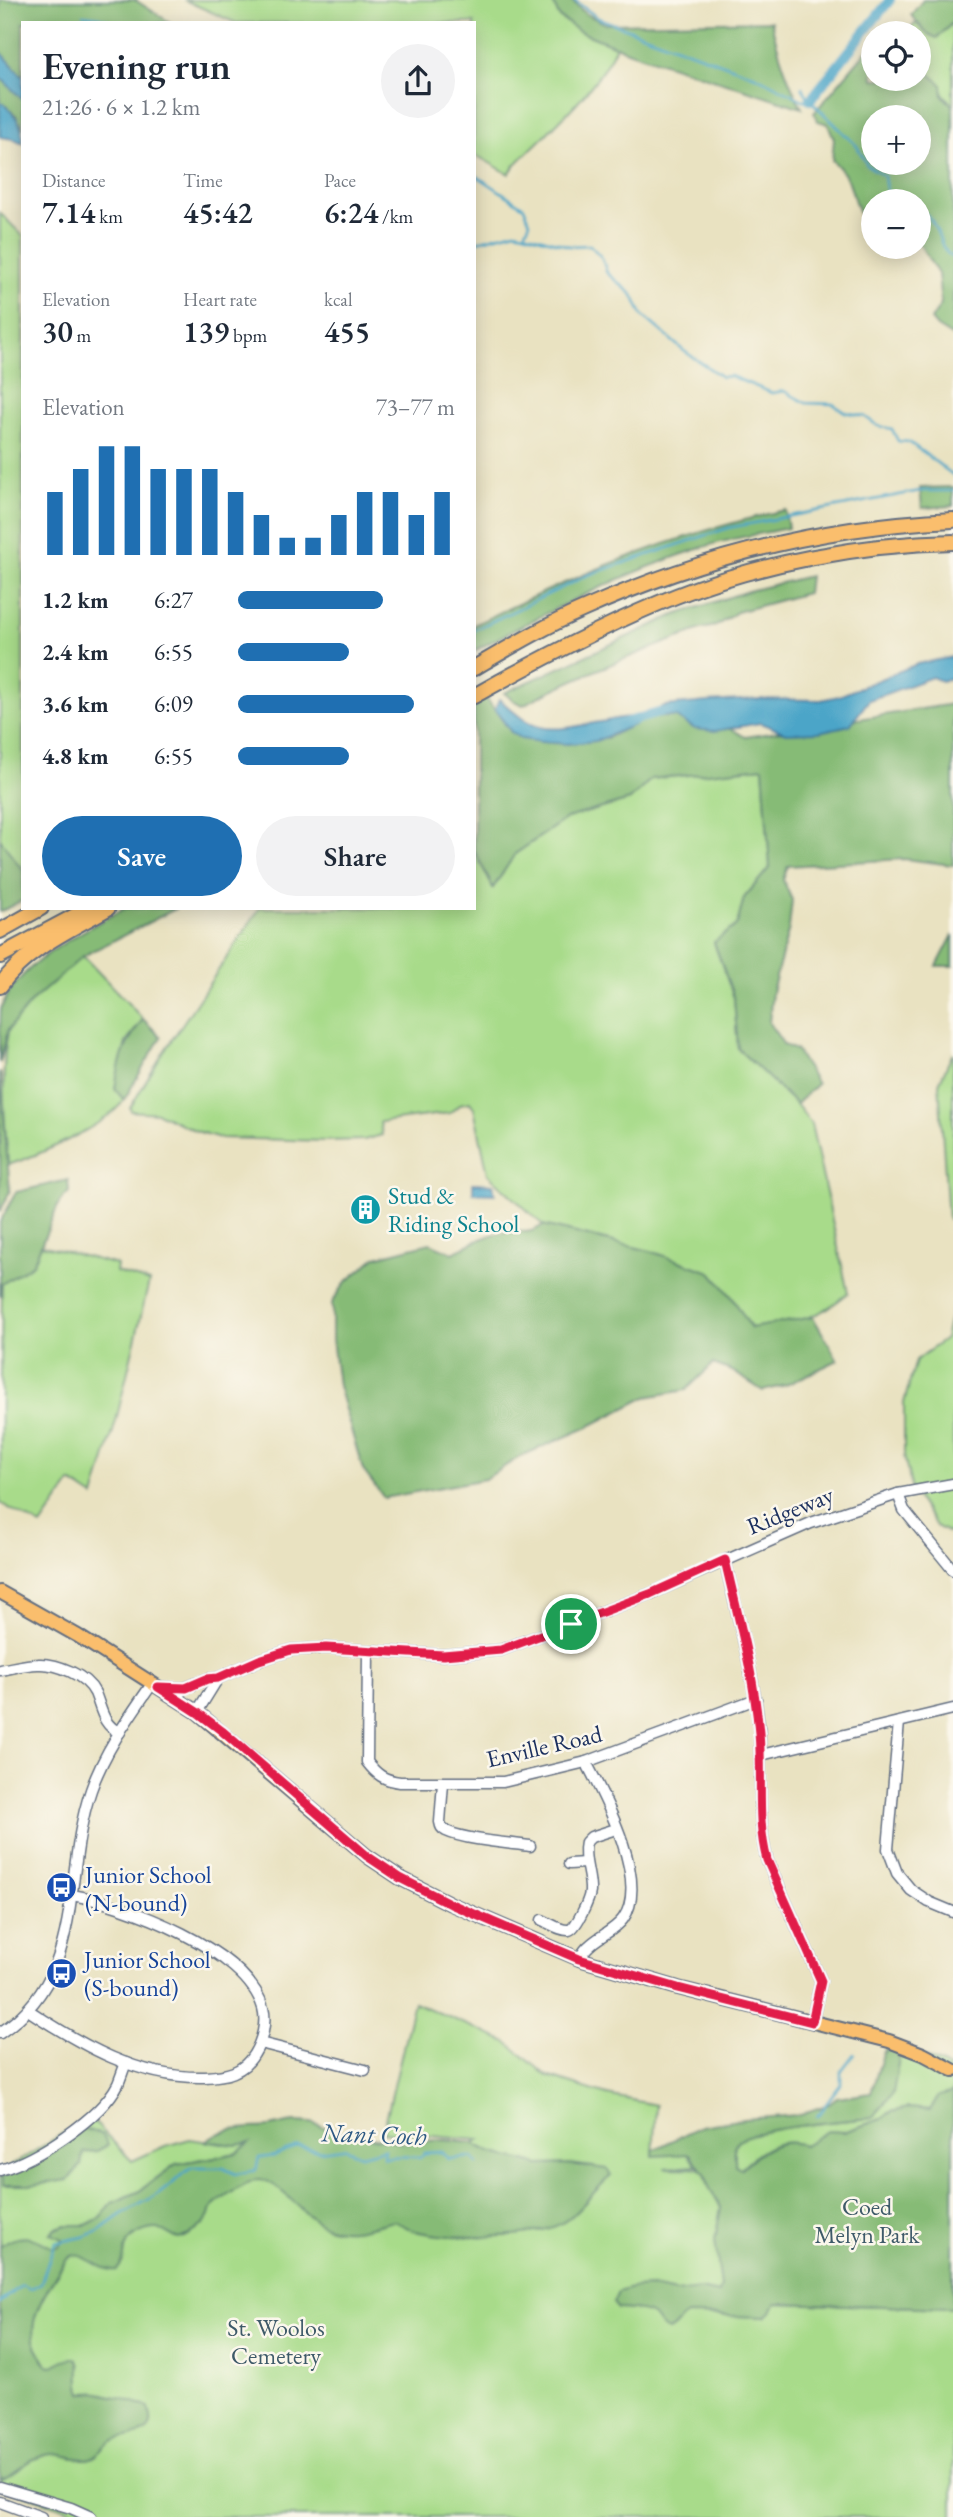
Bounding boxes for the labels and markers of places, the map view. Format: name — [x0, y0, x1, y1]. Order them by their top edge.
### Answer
place label: Stud & Riding School — [388, 1180, 520, 1239]
building icon: Stud & Riding School — [348, 1192, 382, 1226]
pin — [541, 1594, 601, 1654]
place label: Junior School (N-bound) — [83, 1859, 212, 1918]
bus stop icon: Junior School (N-bound) — [45, 1871, 79, 1905]
place label: Junior School (S-bound) — [82, 1944, 211, 2003]
bus stop icon: Junior School (S-bound) — [44, 1956, 78, 1990]

